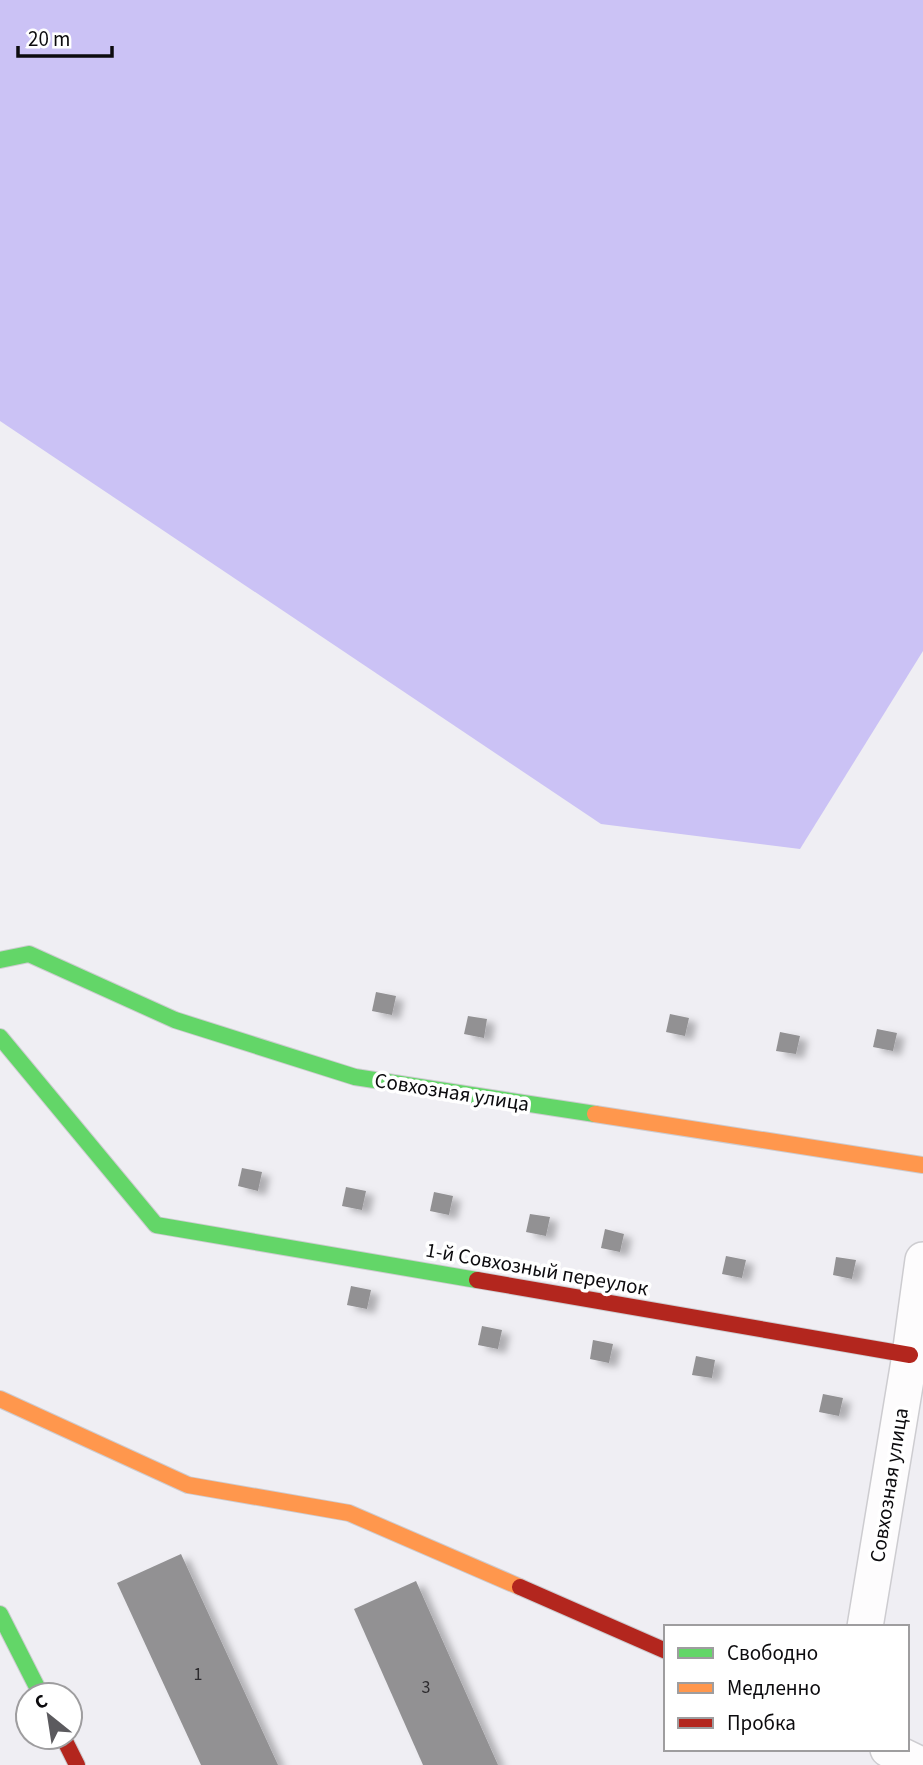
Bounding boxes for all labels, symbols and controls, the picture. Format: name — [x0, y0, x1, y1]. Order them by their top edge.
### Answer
scale bar — [18, 14, 112, 58]
text: 20 m — [28, 24, 70, 54]
street label: Совхозная улица — [373, 1065, 531, 1119]
street label: 1-й Совхозный переулок — [423, 1235, 651, 1303]
street label: Совхозная улица — [862, 1406, 916, 1564]
legend — [664, 1625, 909, 1751]
text: Свободно — [727, 1638, 818, 1668]
house number: 1 — [194, 1662, 202, 1687]
text: Медленно — [727, 1673, 821, 1703]
house number: 3 — [422, 1675, 431, 1700]
north arrow — [14, 1681, 84, 1751]
text: С — [30, 1688, 53, 1717]
text: Пробка — [727, 1708, 796, 1738]

